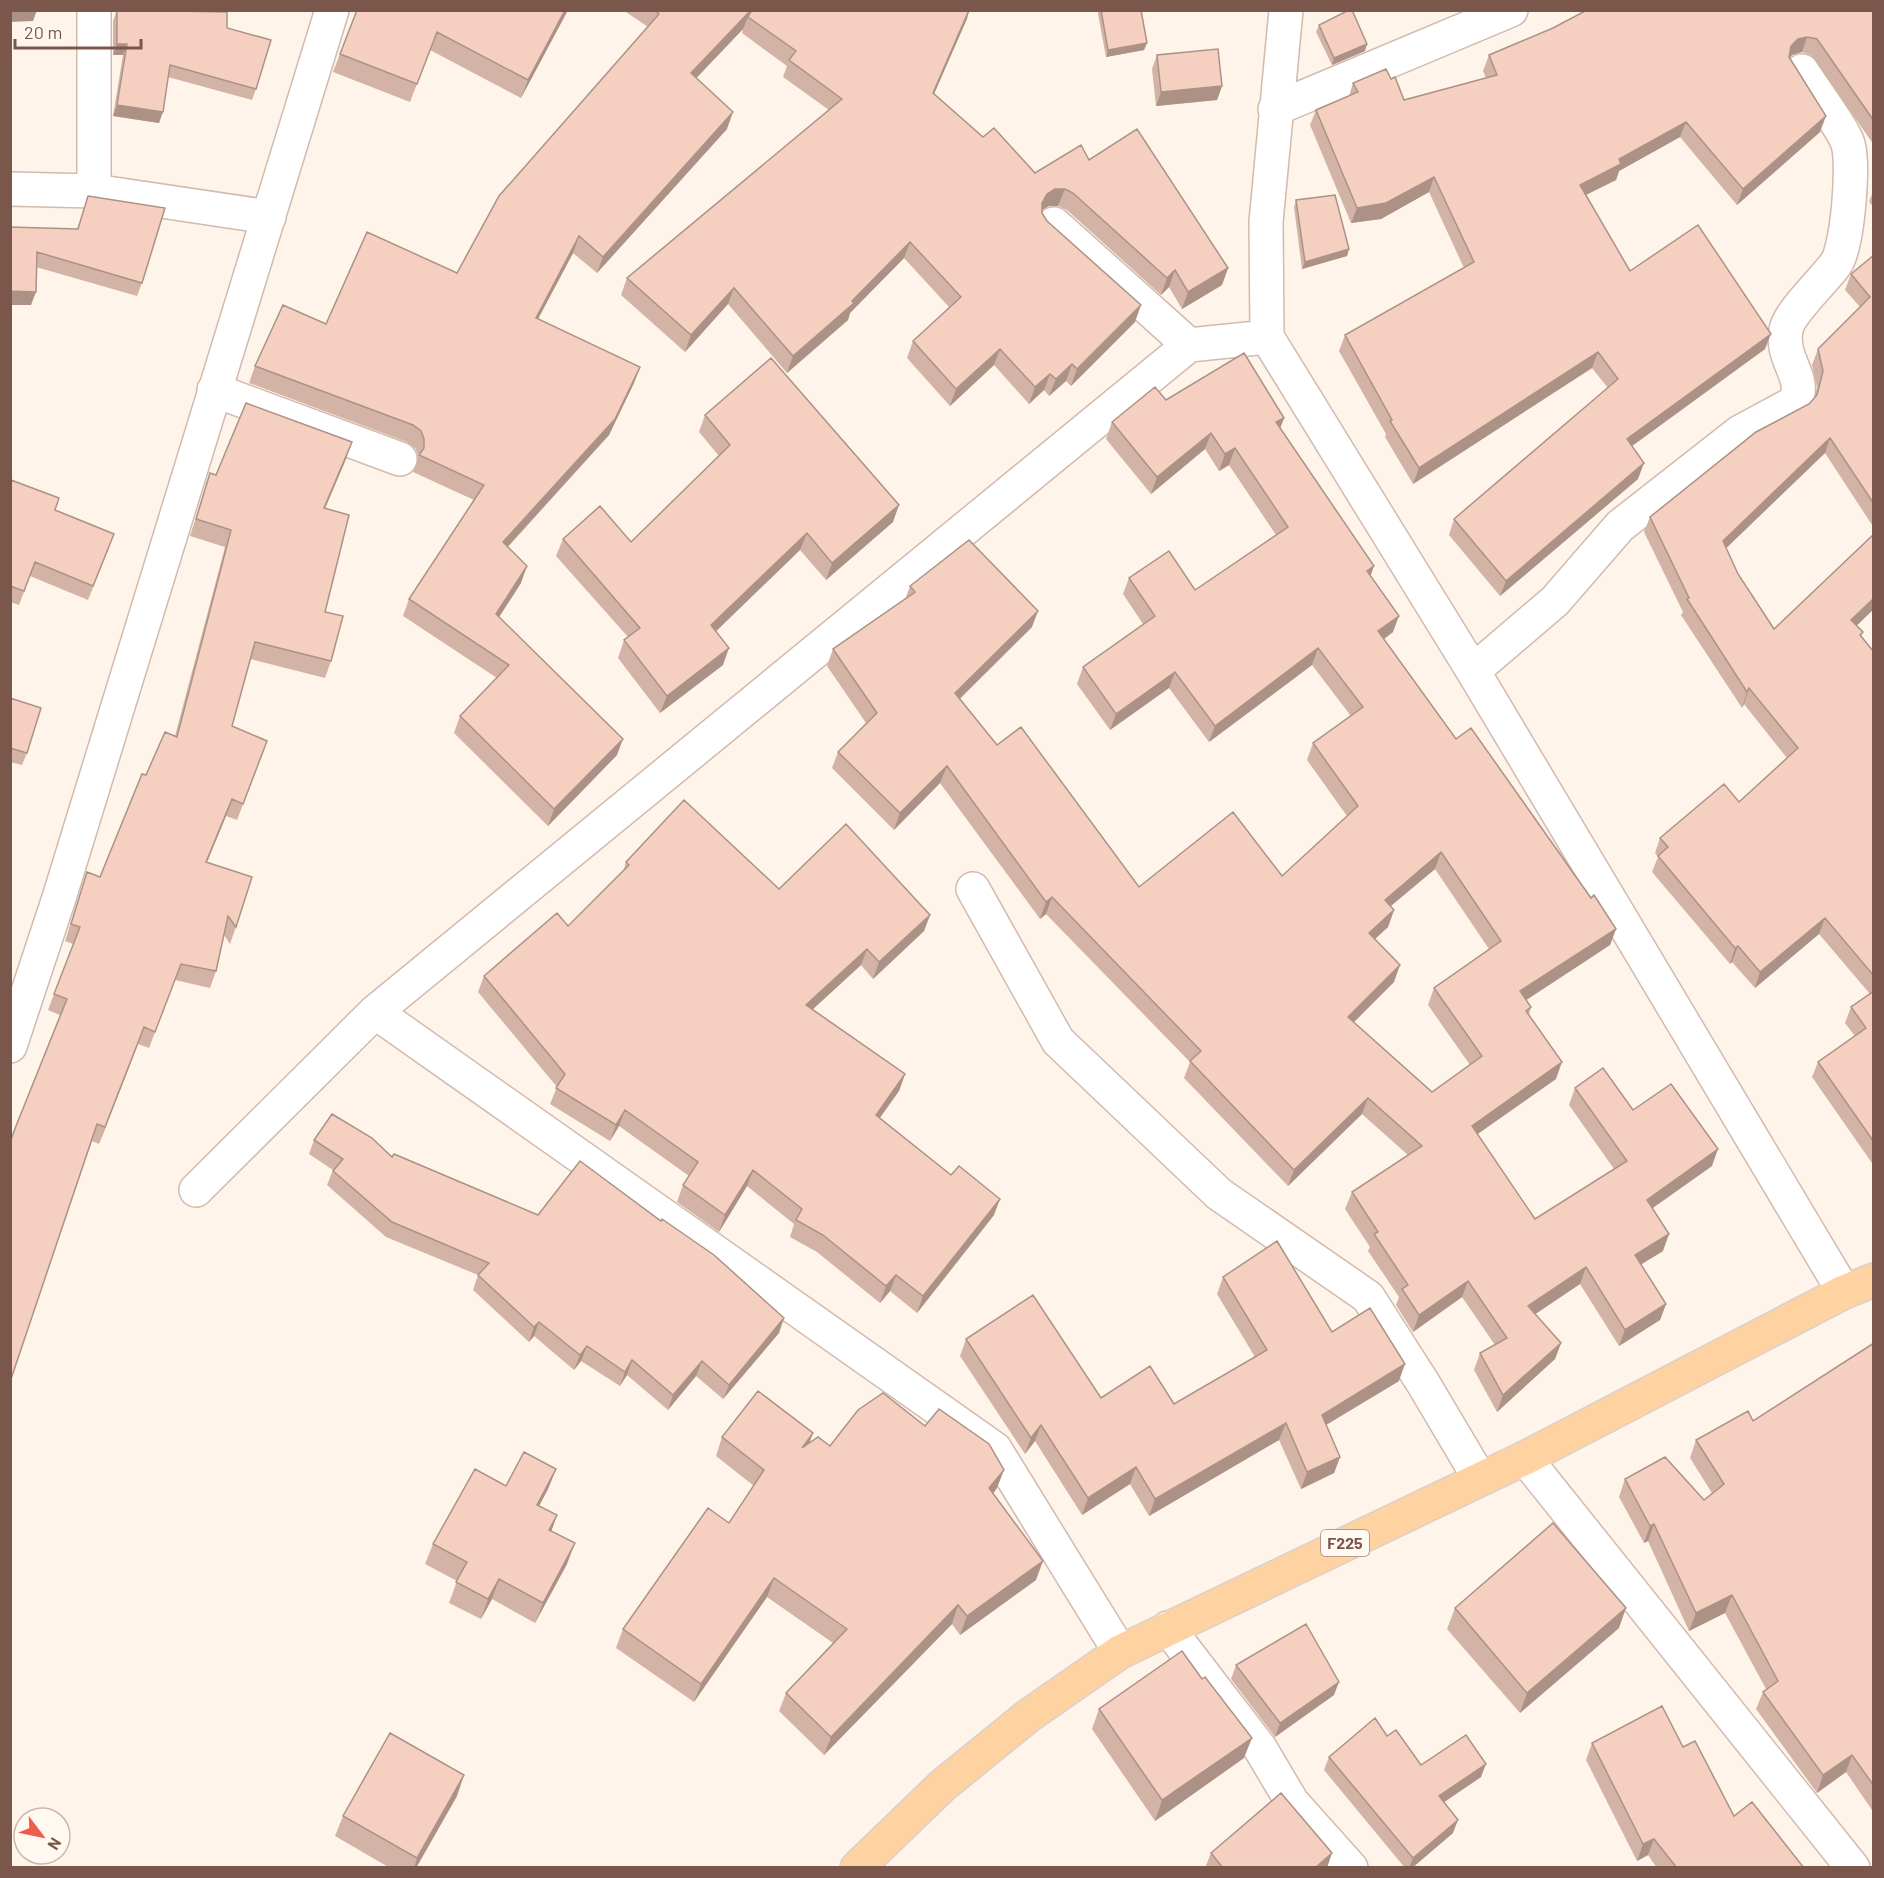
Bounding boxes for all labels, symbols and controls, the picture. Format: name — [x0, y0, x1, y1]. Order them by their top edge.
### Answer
scale bar — [15, 12, 141, 50]
text: 20 m — [24, 21, 62, 43]
road number: F225 — [1321, 1530, 1369, 1556]
north arrow — [12, 1806, 72, 1866]
text: N — [44, 1835, 66, 1854]

